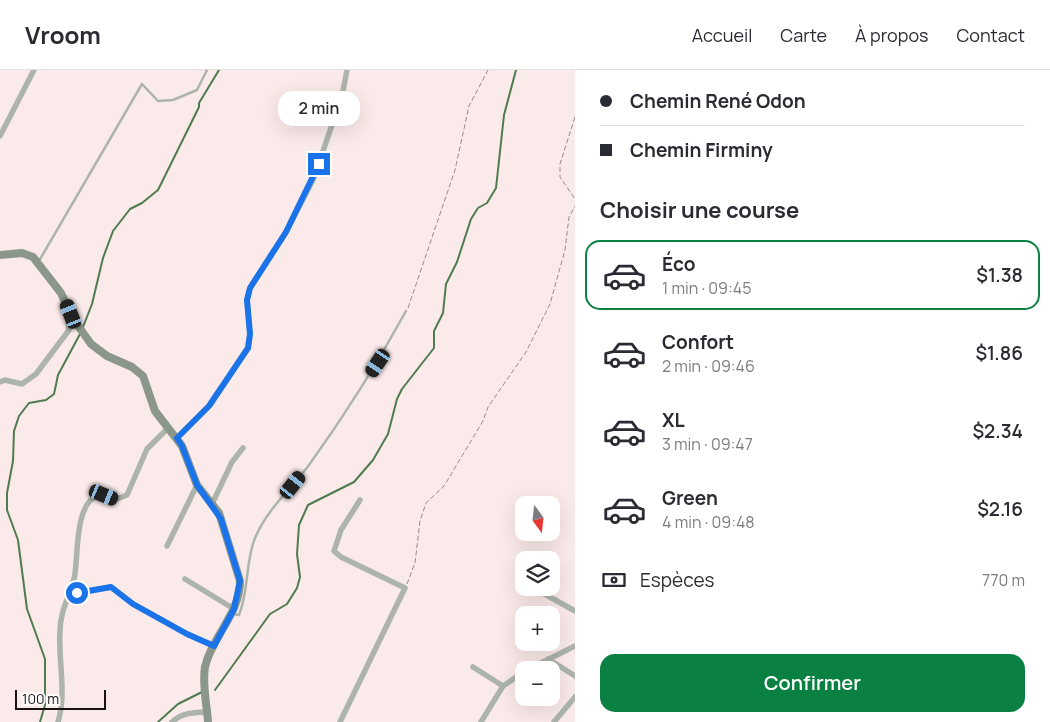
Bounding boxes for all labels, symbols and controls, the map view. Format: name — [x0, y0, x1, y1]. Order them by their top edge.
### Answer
text: Vroom — [25, 18, 101, 51]
text: Accueil — [692, 23, 752, 47]
text: Carte — [780, 23, 827, 47]
text: À propos — [855, 23, 928, 47]
text: Contact — [956, 23, 1025, 47]
text: Chemin René Odon — [630, 88, 806, 114]
callout: 2 min — [278, 92, 360, 126]
text: 2 min — [299, 97, 339, 119]
text: Chemin Firminy — [630, 137, 773, 163]
route end — [308, 153, 330, 175]
text: Choisir une course — [600, 195, 799, 225]
text: Éco — [662, 251, 696, 277]
icon: car — [602, 253, 647, 298]
text: $1.38 — [976, 262, 1023, 288]
text: 1 min · 09:45 — [662, 277, 751, 299]
car — [58, 297, 83, 331]
text: Confort — [662, 329, 734, 355]
icon: car — [602, 331, 647, 376]
text: $1.86 — [975, 340, 1023, 366]
car — [363, 346, 392, 380]
text: 2 min · 09:46 — [662, 355, 755, 377]
text: XL — [662, 407, 685, 433]
icon: car — [602, 409, 647, 454]
text: $2.34 — [972, 418, 1023, 444]
text: 3 min · 09:47 — [662, 433, 753, 455]
car — [277, 469, 308, 501]
car — [87, 482, 120, 508]
text: Green — [662, 485, 718, 511]
icon: car — [602, 487, 647, 532]
north arrow — [515, 496, 560, 541]
map controls — [515, 496, 560, 706]
text: $2.16 — [977, 496, 1023, 522]
text: 4 min · 09:48 — [662, 511, 755, 533]
button: layers — [515, 551, 560, 596]
icon: cash — [600, 566, 628, 594]
text: Espèces — [640, 567, 714, 593]
text: 770 m — [982, 569, 1025, 591]
route start — [66, 582, 88, 604]
button: + — [515, 606, 560, 651]
button: Confirmer — [600, 654, 1025, 712]
button: − — [515, 661, 560, 706]
scale bar — [15, 687, 106, 710]
text: 100 m — [22, 689, 59, 708]

